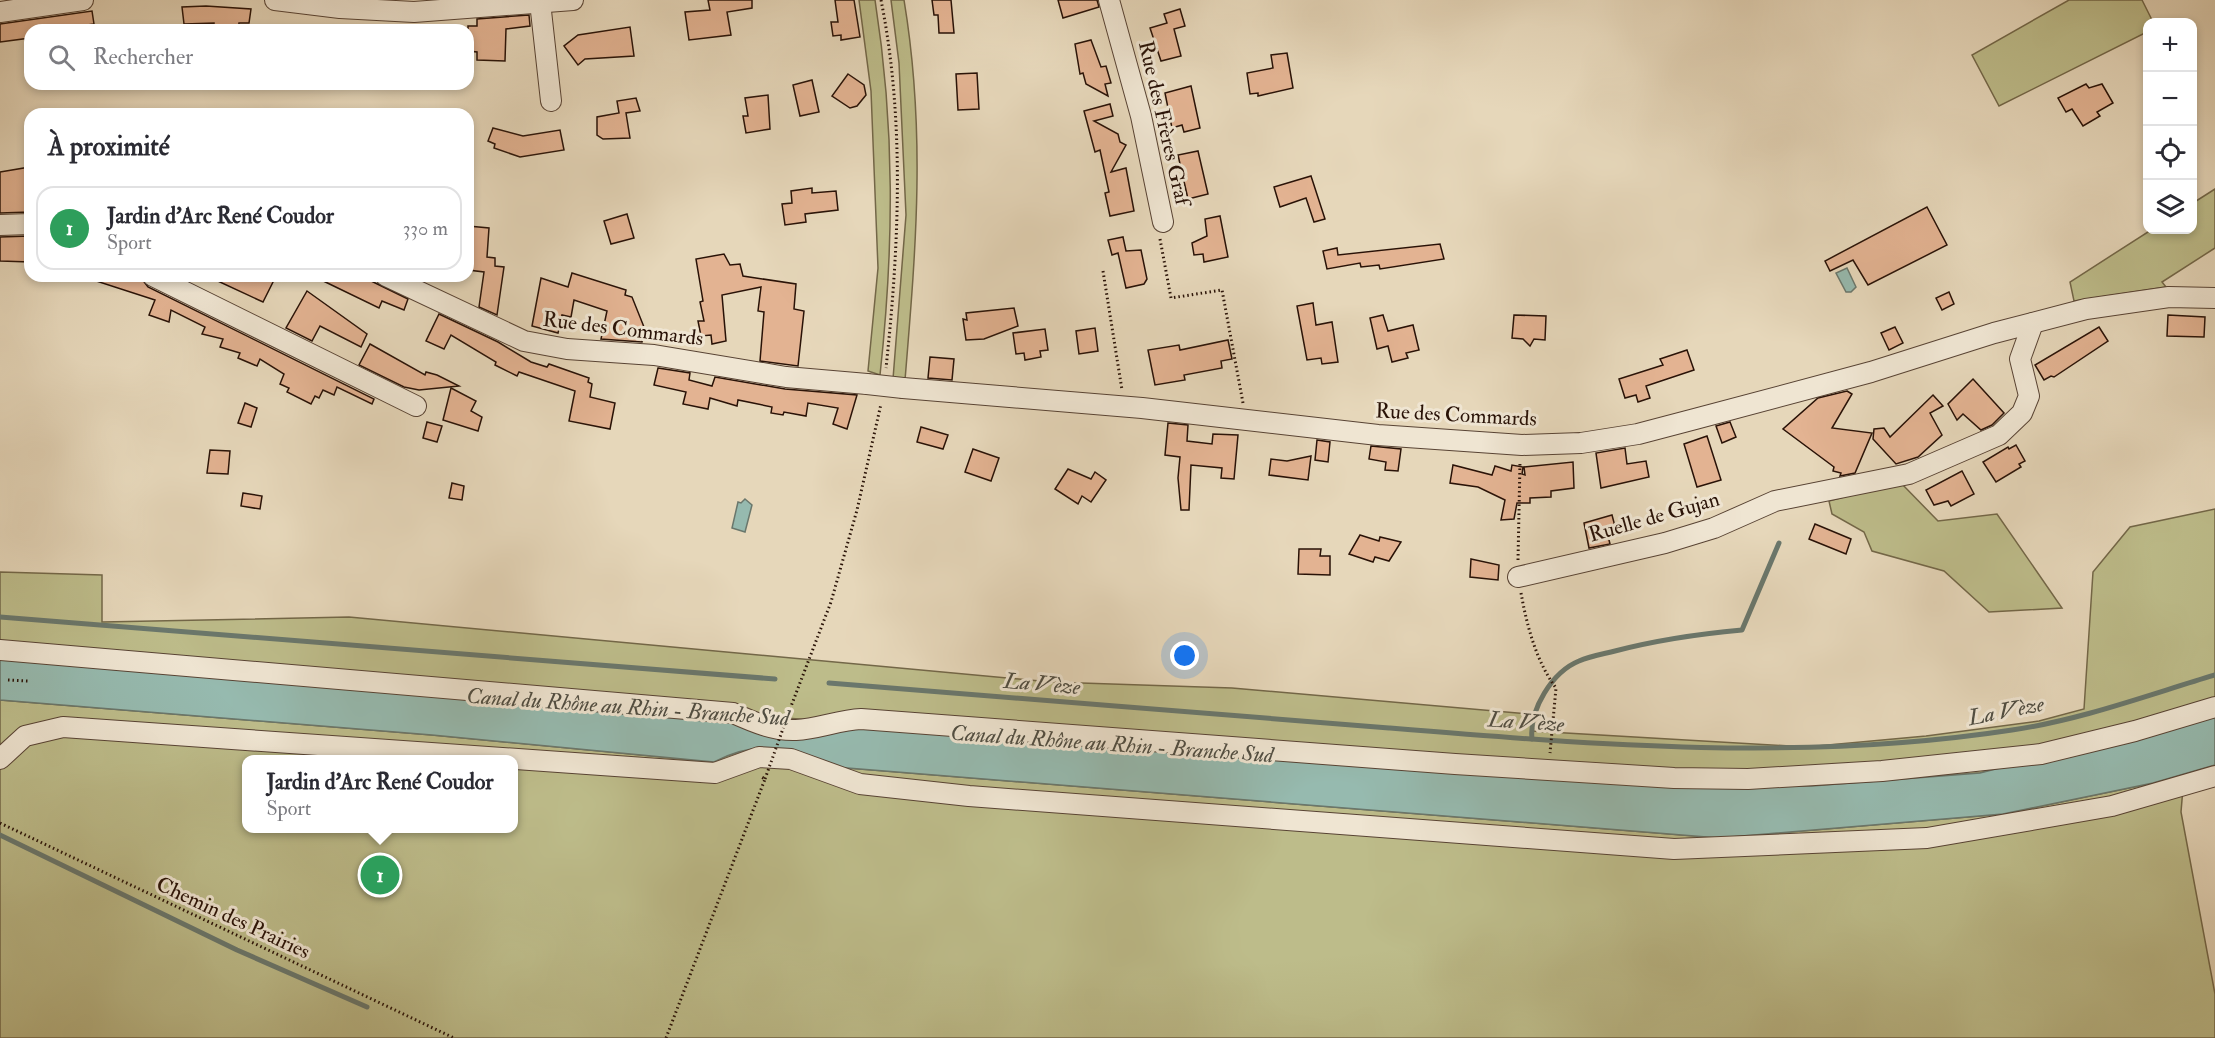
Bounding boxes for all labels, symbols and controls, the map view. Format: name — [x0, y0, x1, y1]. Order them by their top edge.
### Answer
map controls — [2143, 18, 2197, 234]
button: + — [2143, 18, 2197, 72]
search box — [24, 24, 474, 90]
street label: Rue des Frères Graf — [1132, 38, 1197, 211]
icon: search — [45, 41, 78, 74]
text: Rechercher — [93, 43, 193, 71]
button: − — [2143, 72, 2197, 126]
button: locate — [2143, 126, 2197, 180]
text: À proximité — [48, 131, 170, 163]
button: layers — [2143, 180, 2197, 234]
text: Jardin d'Arc René Coudor — [107, 202, 334, 230]
text: 1 — [66, 216, 73, 241]
text: 330 m — [403, 216, 448, 241]
text: Sport — [107, 230, 152, 255]
street label: Rue des Commards — [541, 306, 705, 352]
street label: Rue des Commards — [1375, 397, 1537, 433]
street label: Ruelle de Gujan — [1586, 485, 1723, 549]
your location — [1170, 641, 1199, 670]
water label: La Vèze — [1002, 667, 1082, 701]
water label: Canal du Rhône au Rhin - Branche Sud — [466, 682, 792, 732]
water label: La Vèze — [1965, 690, 2047, 732]
water label: La Vèze — [1486, 705, 1566, 739]
water label: Canal du Rhône au Rhin - Branche Sud — [950, 719, 1276, 769]
popup — [242, 755, 518, 833]
text: Jardin d'Arc René Coudor — [266, 768, 494, 796]
text: Sport — [266, 796, 311, 821]
pin: 1 — [360, 852, 400, 898]
street label: Chemin des Prairies — [152, 871, 314, 965]

